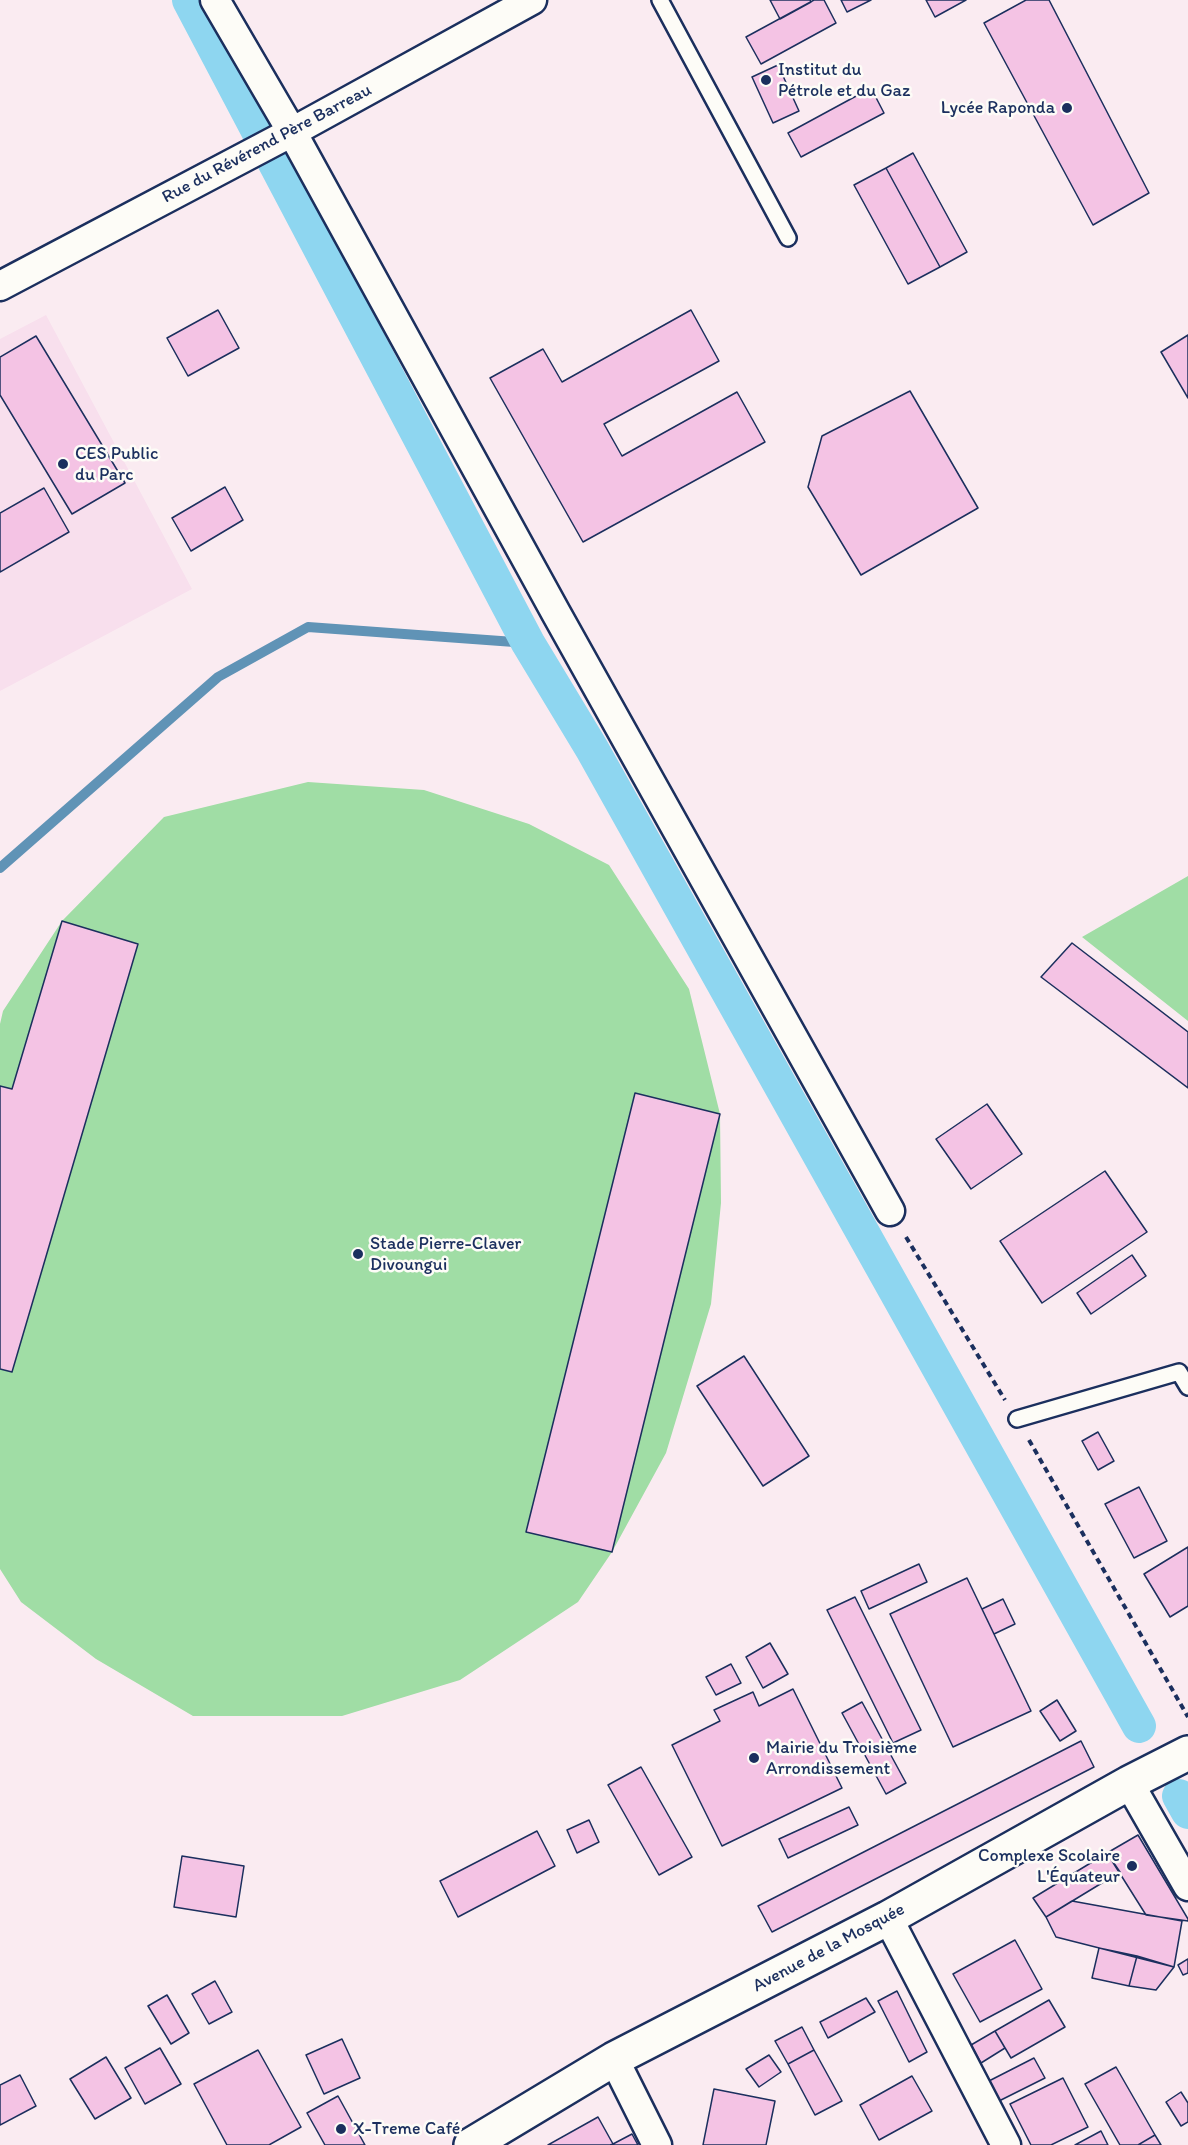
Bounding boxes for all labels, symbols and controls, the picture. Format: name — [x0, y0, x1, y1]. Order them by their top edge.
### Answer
place label: Institut du Pétrole et du Gaz — [778, 59, 910, 101]
marker: Institut du Pétrole et du Gaz — [759, 73, 773, 87]
street label: Rue du Révérend Père Barreau — [159, 80, 375, 208]
place label: Lycée Raponda — [941, 97, 1055, 119]
marker: Lycée Raponda — [1060, 101, 1074, 115]
place label: CES Public du Parc — [75, 443, 158, 486]
marker: CES Public du Parc — [56, 457, 70, 471]
place label: Stade Pierre-Claver Divoungui — [370, 1233, 521, 1276]
marker: Stade Pierre-Claver Divoungui — [351, 1247, 365, 1261]
place label: Mairie du Troisième Arrondissement — [766, 1737, 917, 1780]
marker: Mairie du Troisième Arrondissement — [747, 1751, 761, 1765]
place label: Complexe Scolaire L'Équateur — [978, 1845, 1120, 1888]
marker: Complexe Scolaire L'Équateur — [1125, 1859, 1139, 1873]
street label: Avenue de la Mosquée — [749, 1899, 909, 1997]
place label: X-Treme Café — [353, 2118, 460, 2140]
marker: X-Treme Café — [334, 2122, 348, 2136]

